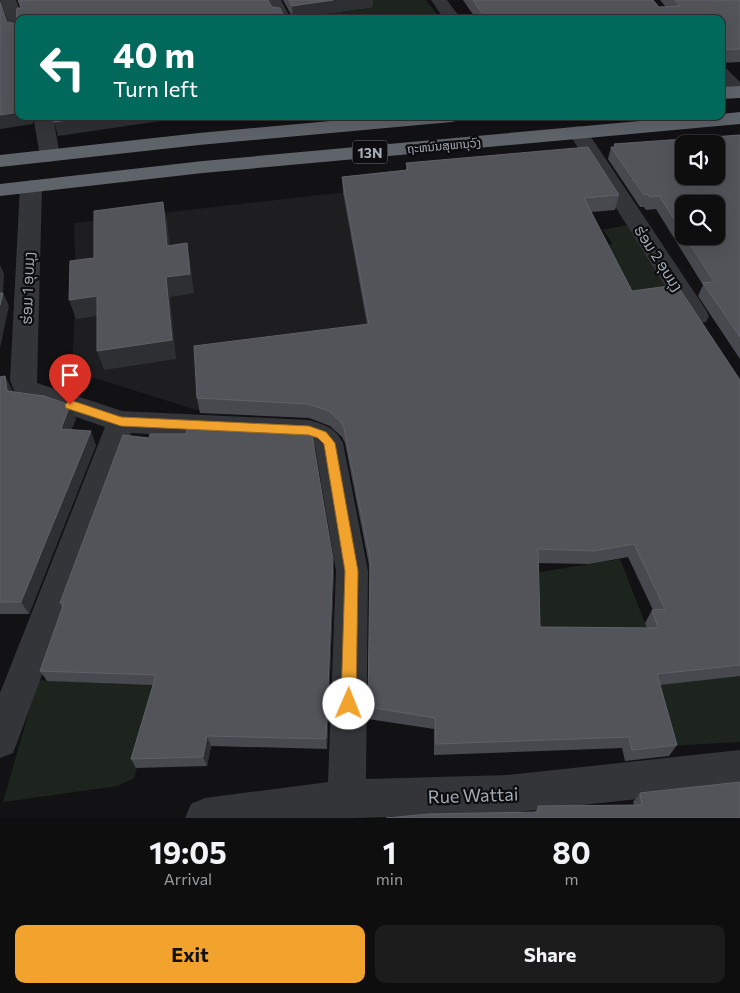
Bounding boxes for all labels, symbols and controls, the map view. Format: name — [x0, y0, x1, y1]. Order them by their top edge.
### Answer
text: 40 m — [113, 32, 195, 75]
icon: left — [30, 35, 95, 100]
text: Turn left — [113, 75, 198, 102]
street label: ຖະຫນົນສຸພານຸວົງ — [406, 135, 482, 157]
map controls — [675, 135, 725, 245]
button: sound — [675, 135, 725, 185]
road number: 13N — [352, 140, 388, 163]
button: search — [675, 195, 725, 245]
street label: ຮ່ອມ 2 ອຸບມຸງ — [629, 222, 687, 295]
street label: ຮ່ອມ 1 ອຸບມຸງ — [17, 251, 39, 325]
pin — [49, 354, 91, 405]
icon: arrive — [56, 361, 84, 389]
position arrow — [322, 677, 374, 729]
street label: Rue Wattai — [427, 782, 519, 808]
text: 19:05 — [149, 833, 227, 870]
text: 1 — [383, 833, 396, 870]
text: 80 — [552, 833, 591, 870]
text: Arrival — [164, 869, 212, 888]
text: min — [376, 869, 403, 888]
text: m — [565, 869, 579, 888]
button: Exit — [15, 925, 365, 983]
button: Share — [375, 925, 725, 983]

